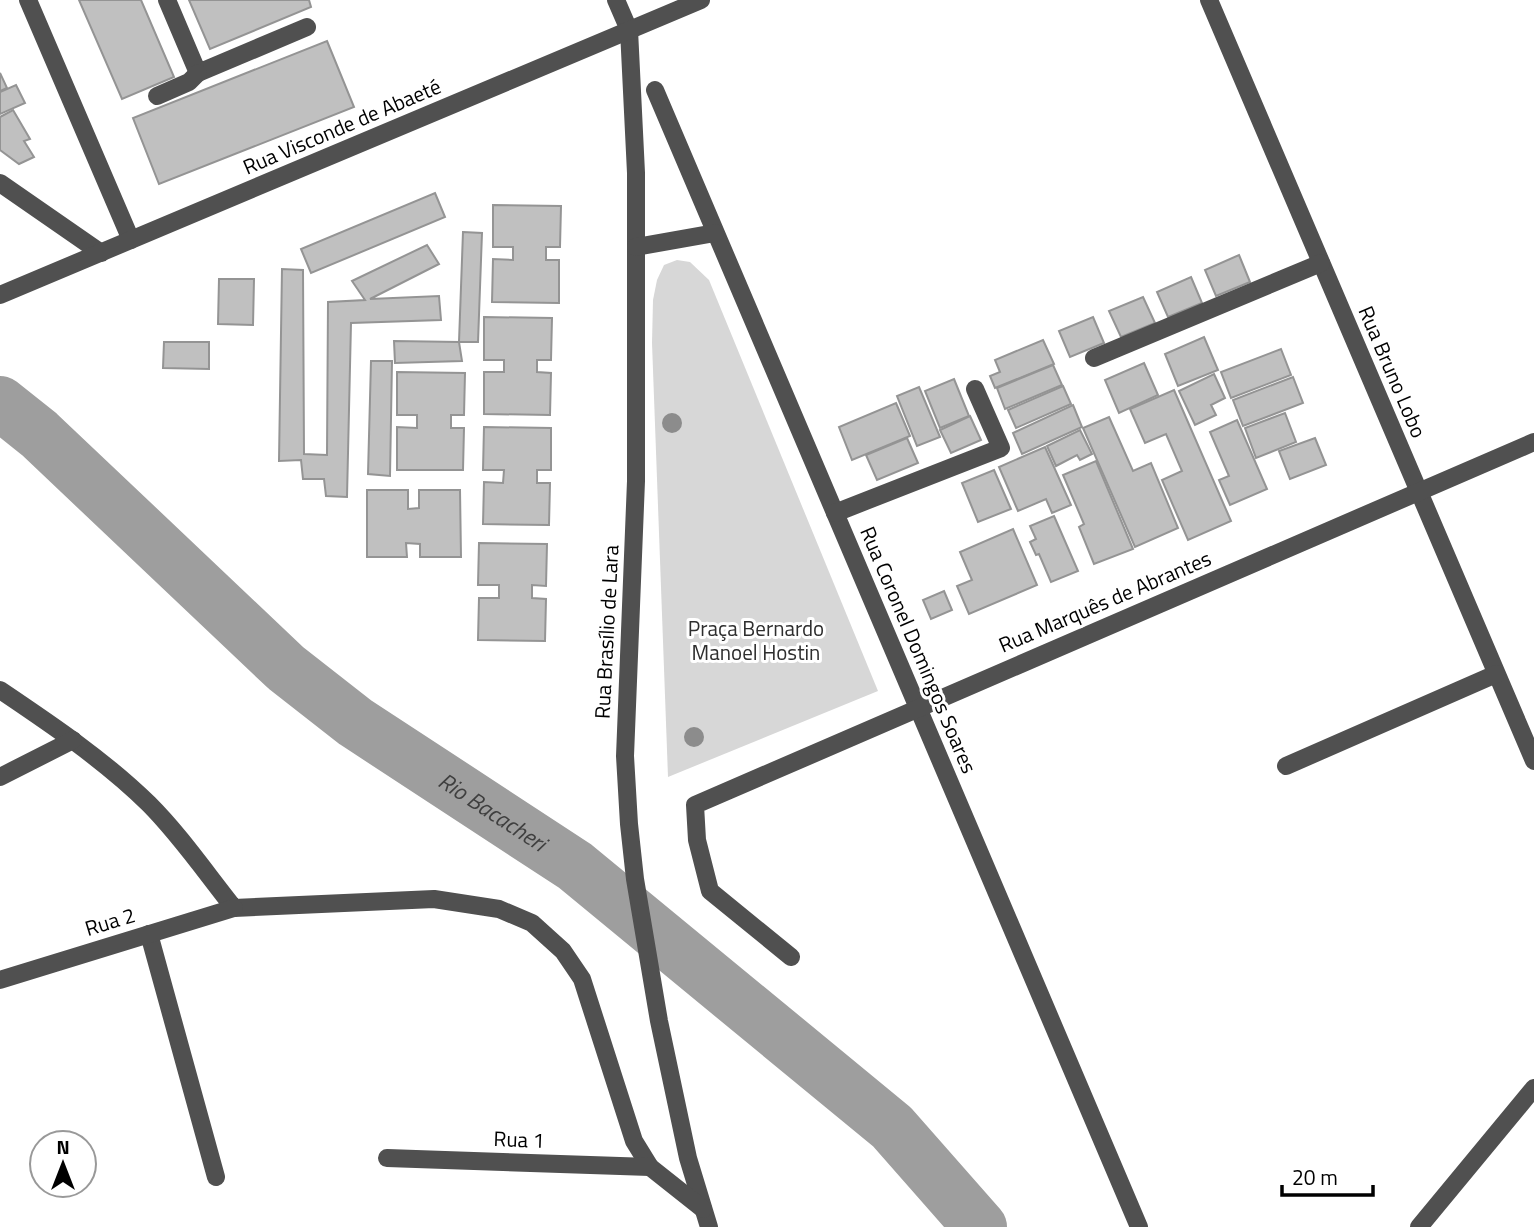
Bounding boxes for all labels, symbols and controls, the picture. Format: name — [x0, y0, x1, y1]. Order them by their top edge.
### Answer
street label: Rua Visconde de Abaeté — [238, 70, 446, 182]
street label: Rua Bruno Lobo — [1351, 301, 1435, 443]
street label: Rua Coronel Domingos Soares — [852, 521, 986, 778]
street label: Rua Marquês de Abrantes — [993, 542, 1216, 660]
street label: Rua Brasílio de Lara — [585, 544, 627, 720]
park label: Praça Bernardo Manoel Hostin — [688, 612, 824, 668]
water label: Rio Bacacheri — [432, 763, 556, 861]
street label: Rua 2 — [81, 898, 139, 944]
street label: Rua 1 — [493, 1122, 545, 1156]
north arrow — [28, 1129, 98, 1199]
text: N — [56, 1132, 70, 1161]
scale bar — [1282, 1154, 1373, 1198]
text: 20 m — [1292, 1161, 1338, 1193]

